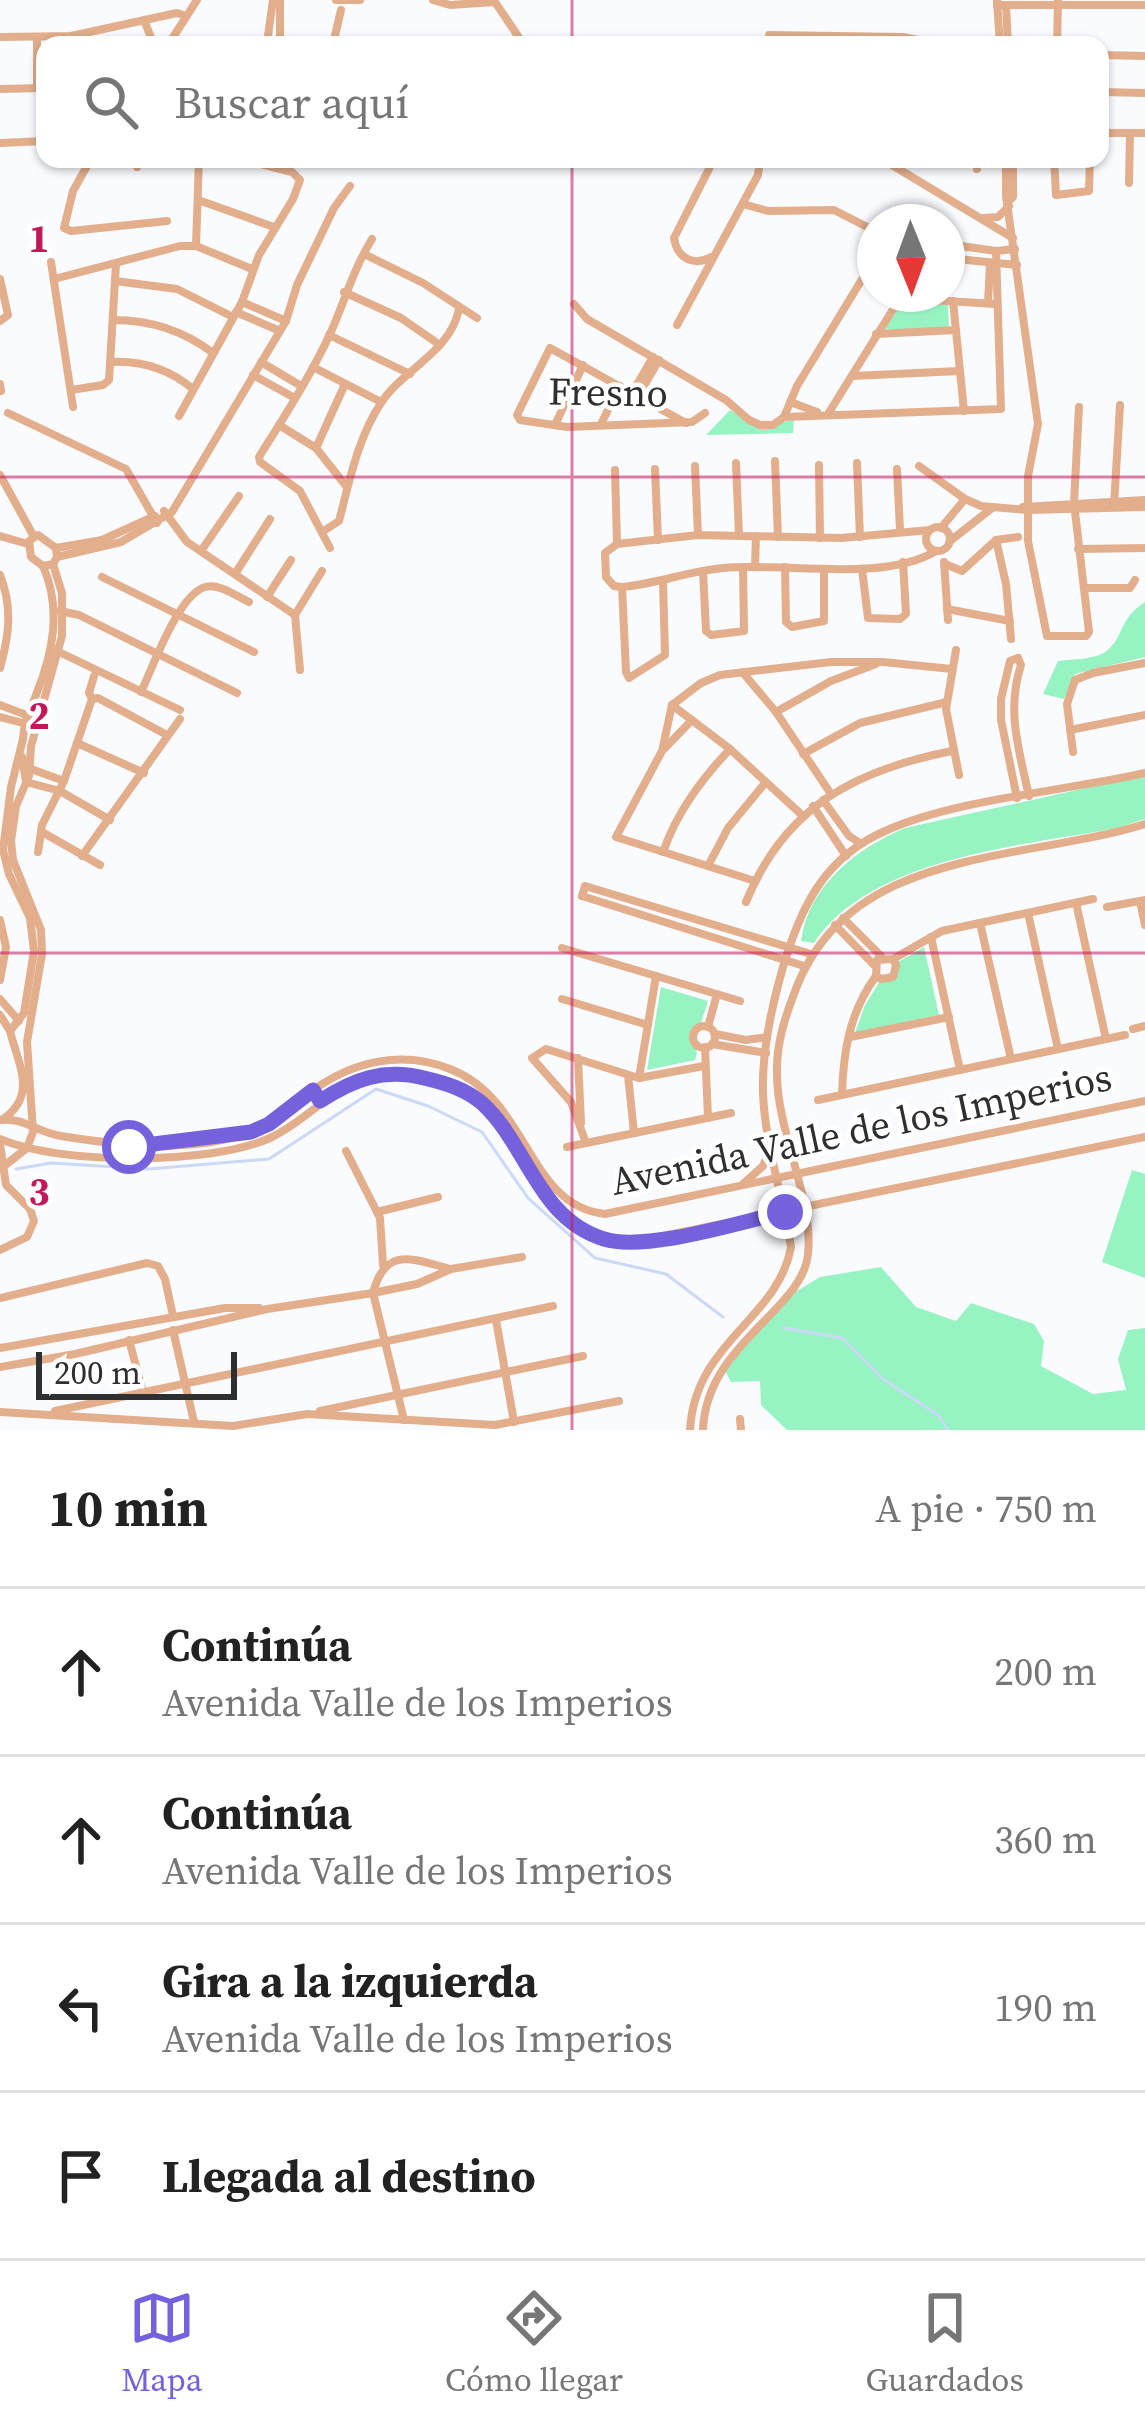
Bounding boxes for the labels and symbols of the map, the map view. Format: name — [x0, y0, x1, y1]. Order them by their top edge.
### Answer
north arrow — [857, 204, 965, 312]
text: 1 — [28, 212, 50, 265]
street label: Fresno — [548, 364, 668, 420]
text: 2 — [28, 689, 50, 742]
street label: Avenida Valle de los Imperios — [606, 1050, 1116, 1208]
route start — [102, 1120, 156, 1174]
text: 3 — [28, 1165, 50, 1218]
route end — [758, 1185, 812, 1239]
scale bar — [36, 1346, 237, 1399]

